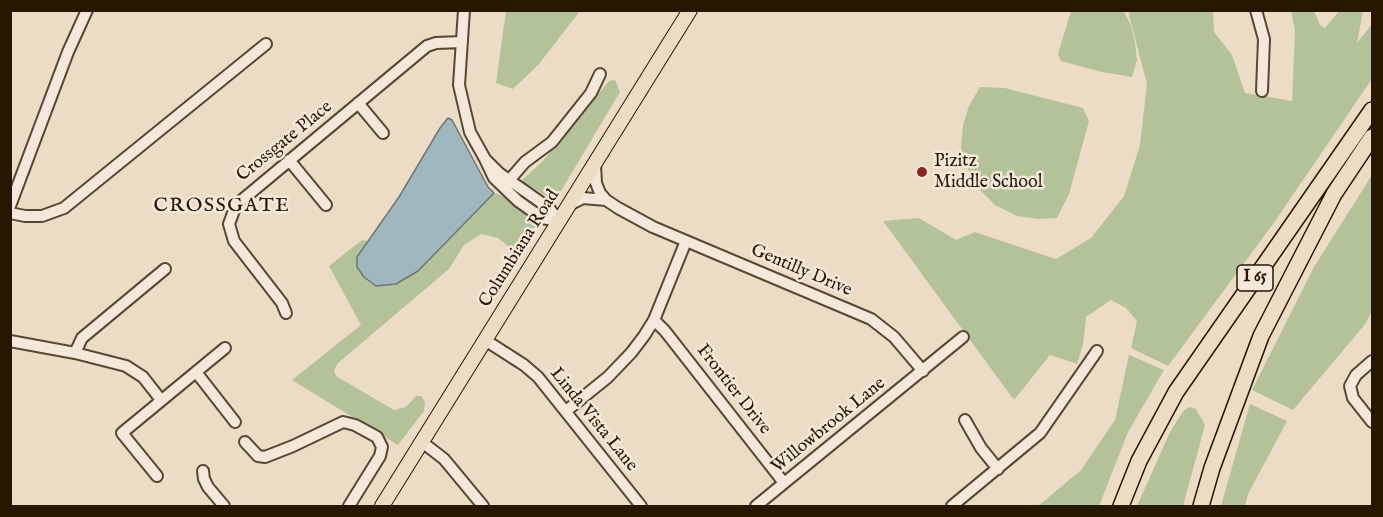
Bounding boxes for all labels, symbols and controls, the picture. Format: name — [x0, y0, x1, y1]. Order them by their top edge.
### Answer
street label: Crossgate Place — [233, 97, 337, 187]
place label: Pizitz Middle School — [934, 151, 1043, 194]
marker: Pizitz Middle School — [915, 165, 929, 179]
street label: Columbiana Road — [475, 186, 565, 312]
district label: CROSSGATE — [154, 195, 290, 219]
street label: Gentilly Drive — [747, 240, 855, 302]
road number: I 65 — [1237, 265, 1273, 291]
street label: Frontier Drive — [691, 341, 775, 439]
street label: Linda Vista Lane — [544, 364, 642, 476]
street label: Willowbrook Lane — [768, 373, 890, 479]

